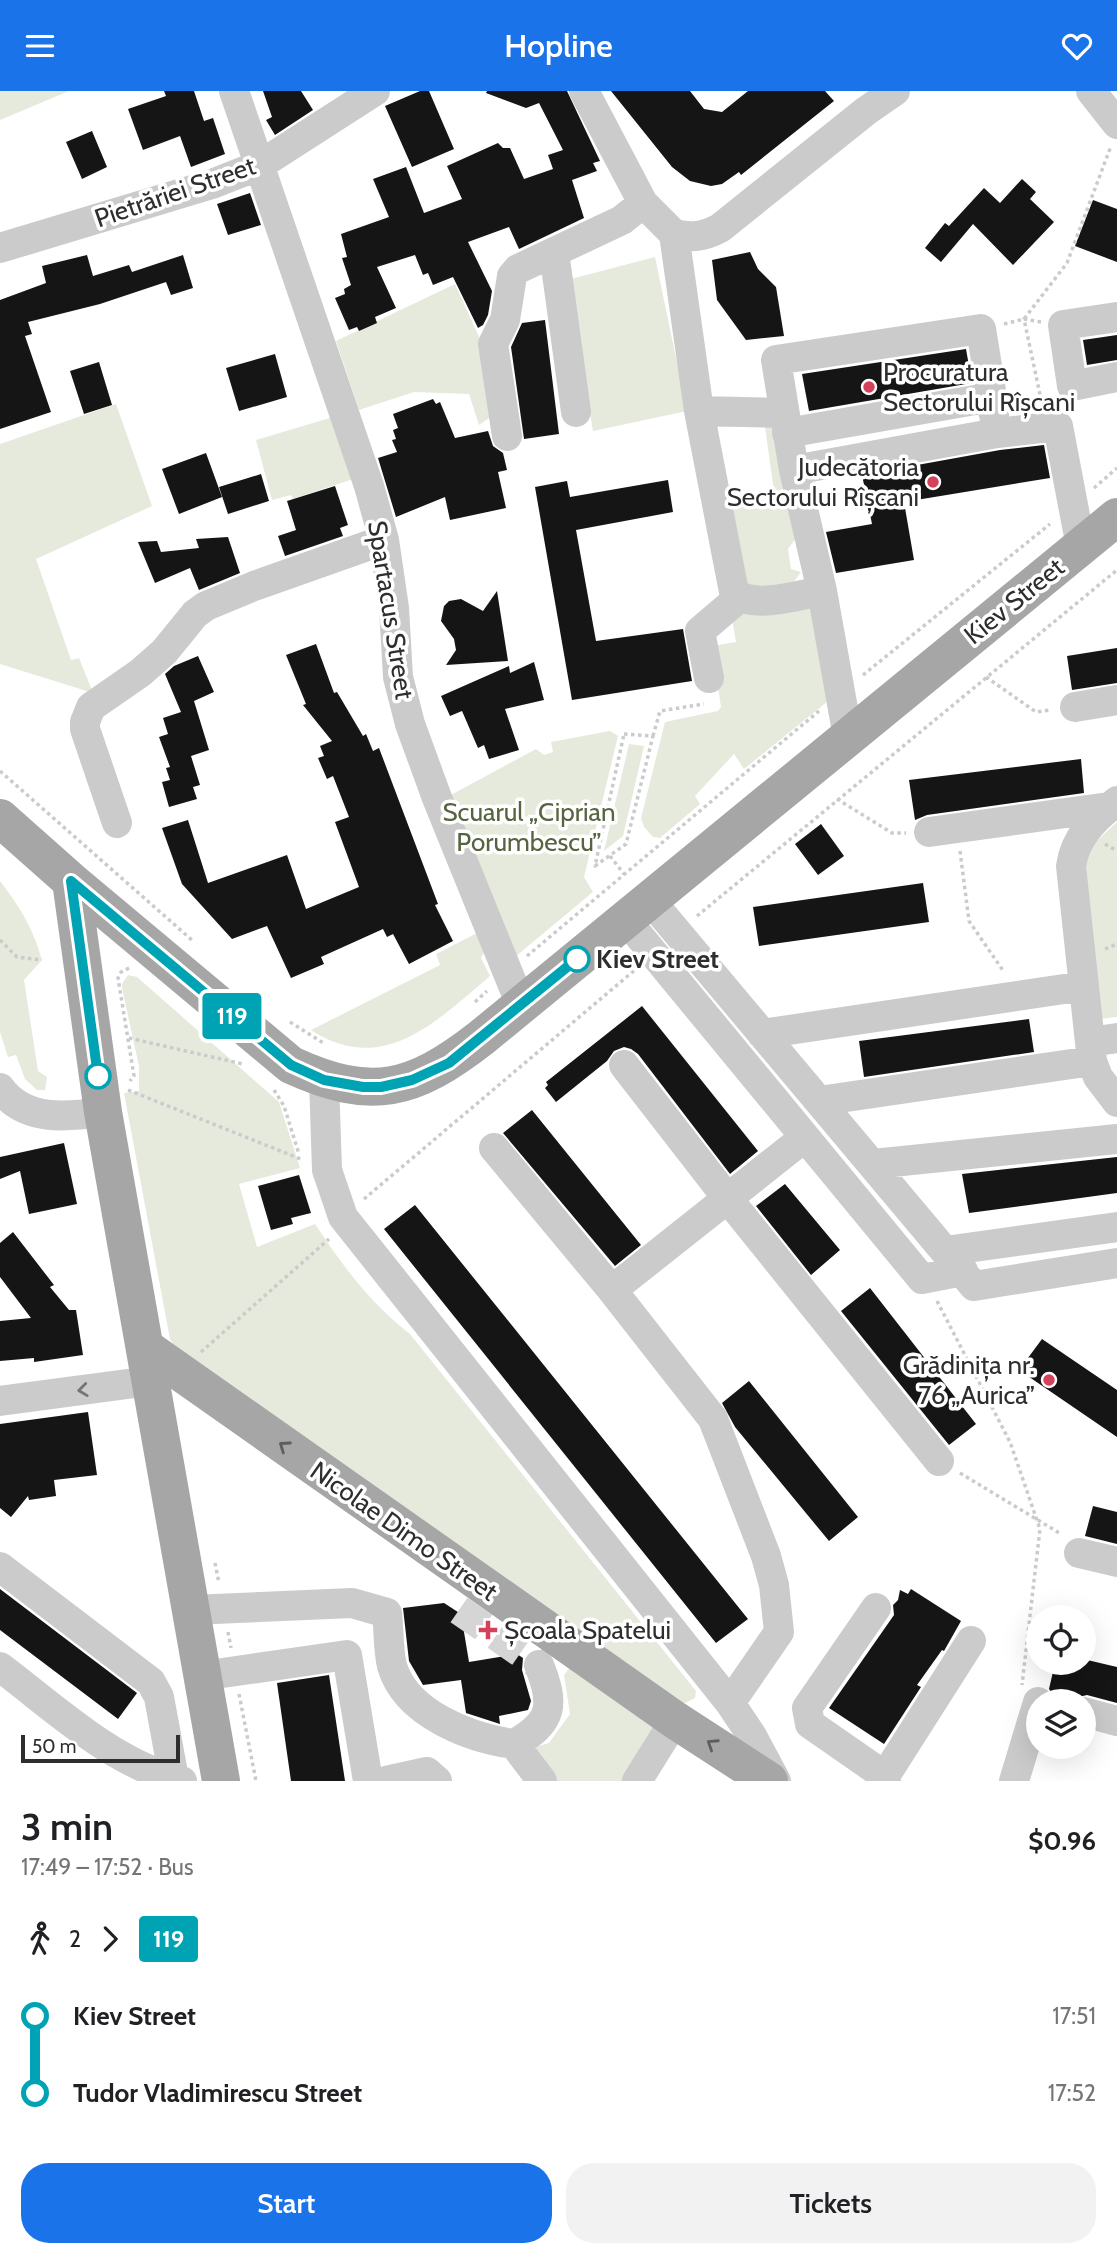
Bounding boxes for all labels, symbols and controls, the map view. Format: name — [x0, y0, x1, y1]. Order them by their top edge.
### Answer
text: Hopline — [504, 26, 613, 65]
icon: menu — [21, 27, 59, 65]
icon: heart — [1058, 27, 1096, 65]
street label: Pietrăriei Street — [90, 149, 260, 234]
place label: Procuratura Sectorului Rîșcani — [883, 356, 1075, 419]
marker: Procuratura Sectorului Rîșcani — [861, 379, 877, 395]
place label: Judecătoria Sectorului Rîșcani — [727, 451, 920, 514]
marker: Judecătoria Sectorului Rîșcani — [925, 474, 941, 490]
street label: Spartacus Street — [361, 518, 421, 702]
street label: Kiev Street — [957, 551, 1071, 651]
park label: Scuarul „Ciprian Porumbescu” — [442, 796, 616, 858]
place label: Kiev Street — [596, 943, 719, 975]
marker: Kiev Street — [564, 946, 590, 972]
line badge: 119 — [192, 993, 272, 1039]
text: 119 — [216, 1001, 248, 1030]
unlabelled marker — [85, 1063, 111, 1089]
place label: Grădinița nr. 76 „Aurica” — [903, 1349, 1035, 1411]
marker: Grădinița nr. 76 „Aurica” — [1041, 1372, 1057, 1388]
one-way arrow — [77, 1383, 89, 1398]
one-way arrow — [279, 1442, 292, 1454]
street label: Nicolae Dimo Street — [304, 1454, 504, 1608]
map controls — [1026, 1605, 1096, 1759]
button: locate — [1026, 1605, 1096, 1675]
place label: Școala Spatelui — [504, 1614, 671, 1647]
marker: Școala Spatelui — [478, 1620, 498, 1640]
button: layers — [1026, 1689, 1096, 1759]
scale bar — [21, 1732, 180, 1764]
text: 50 m — [32, 1735, 76, 1758]
one-way arrow — [707, 1740, 720, 1753]
text: 3 min — [21, 1803, 113, 1850]
text: $0.96 — [1028, 1825, 1096, 1857]
text: 17:49 – 17:52 · Bus — [21, 1853, 193, 1881]
icon: walk — [21, 1920, 59, 1958]
icon: forward — [91, 1920, 129, 1958]
text: 119 — [153, 1924, 184, 1953]
text: 2 — [69, 1925, 81, 1953]
text: Kiev Street — [73, 2000, 196, 2032]
text: 17:51 — [1052, 2002, 1096, 2030]
text: Tudor Vladimirescu Street — [73, 2077, 362, 2109]
text: 17:52 — [1048, 2079, 1096, 2107]
button: Start — [21, 2163, 552, 2243]
button: Tickets — [566, 2163, 1096, 2243]

